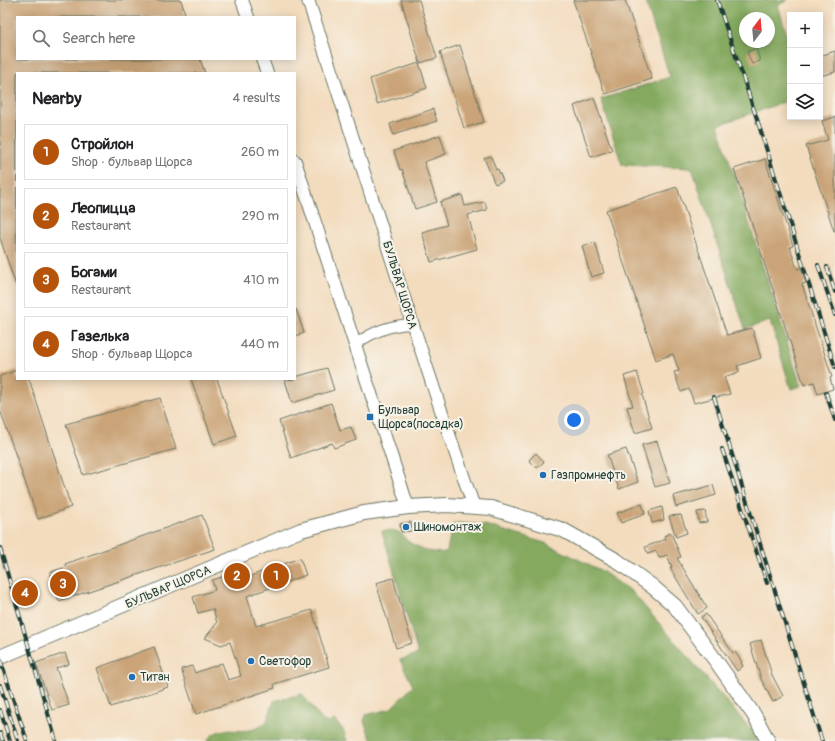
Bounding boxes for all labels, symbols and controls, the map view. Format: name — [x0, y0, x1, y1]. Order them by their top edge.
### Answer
north arrow — [739, 12, 775, 48]
map controls — [787, 12, 823, 120]
button: + — [787, 12, 823, 48]
search box — [16, 16, 296, 60]
icon: search — [30, 27, 52, 49]
text: Search here — [62, 29, 135, 48]
button: − — [787, 48, 823, 84]
button: layers — [787, 84, 823, 120]
text: Nearby — [32, 88, 81, 109]
text: 4 results — [233, 90, 280, 106]
text: Стройлон — [71, 135, 134, 154]
text: 1 — [43, 144, 49, 160]
text: 260 m — [241, 144, 279, 160]
text: Shop · бульвар Щорса — [71, 154, 192, 170]
text: Леопицца — [71, 199, 136, 218]
text: 2 — [42, 208, 50, 224]
text: 290 m — [242, 208, 279, 224]
text: Restaurant — [71, 218, 131, 234]
street label: БУЛЬВАР ЩОРСА — [379, 239, 420, 331]
text: Богами — [71, 263, 117, 282]
text: 3 — [42, 272, 50, 288]
text: 410 m — [243, 272, 279, 288]
text: Restaurant — [71, 282, 131, 298]
text: Газелька — [71, 327, 129, 346]
text: 4 — [42, 336, 50, 352]
text: 440 m — [241, 336, 279, 352]
text: Shop · бульвар Щорса — [71, 346, 192, 362]
place label: Бульвар Щорса(посадка) — [378, 403, 464, 432]
your location — [564, 410, 584, 430]
marker: Бульвар Щорса(посадка) — [365, 412, 375, 422]
place label: Газпромнефть — [551, 468, 626, 483]
marker: Газпромнефть — [538, 470, 548, 480]
place label: Шиномонтаж — [414, 520, 482, 535]
marker: Шиномонтаж — [401, 522, 411, 532]
pin: 2 — [224, 561, 250, 591]
pin: 1 — [263, 561, 289, 591]
street label: БУЛЬВАР ЩОРСА — [123, 563, 213, 612]
pin: 3 — [50, 569, 76, 599]
pin: 4 — [12, 578, 38, 608]
place label: Светофор — [259, 654, 312, 669]
marker: Светофор — [246, 656, 256, 666]
place label: Титан — [140, 670, 170, 685]
marker: Титан — [127, 672, 137, 682]

